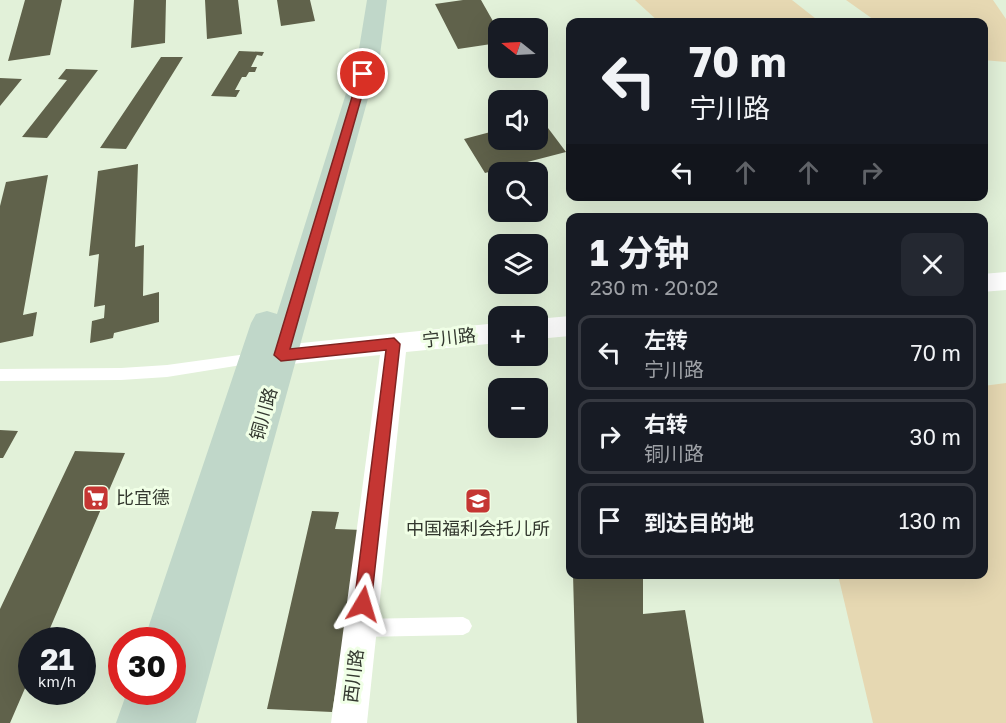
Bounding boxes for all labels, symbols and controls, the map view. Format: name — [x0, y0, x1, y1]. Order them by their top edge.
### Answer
north arrow — [488, 18, 548, 78]
map controls — [488, 18, 548, 438]
text: 70 m — [689, 36, 786, 86]
icon: left — [590, 42, 668, 120]
pin — [337, 48, 388, 99]
icon: arrive — [346, 57, 379, 90]
button: sound — [488, 90, 548, 150]
text: 宁川路 — [689, 92, 770, 124]
icon: left — [666, 156, 699, 189]
icon: ahead — [729, 156, 762, 189]
icon: ahead — [792, 156, 825, 189]
icon: right — [855, 156, 888, 189]
button: search — [488, 162, 548, 222]
text: 1 分钟 — [590, 231, 690, 274]
button: close — [901, 233, 964, 296]
button: layers — [488, 234, 548, 294]
text: 230 m · 20:02 — [590, 275, 718, 299]
button: + — [488, 306, 548, 366]
street label: 宁川路 — [421, 323, 477, 351]
text: 左转 — [644, 326, 688, 353]
icon: left — [593, 336, 626, 369]
text: 70 m — [911, 339, 961, 366]
text: 宁川路 — [644, 357, 704, 381]
button: − — [488, 378, 548, 438]
street label: 铜川路 — [245, 385, 281, 443]
text: 右转 — [644, 410, 688, 437]
icon: right — [593, 420, 626, 453]
text: 30 m — [910, 423, 961, 450]
text: 铜川路 — [644, 441, 704, 465]
supermarket icon: 比宜德 — [81, 483, 111, 513]
place label: 比宜德 — [116, 486, 170, 508]
school or university icon: 中国福利会托儿所 — [463, 486, 493, 516]
icon: arrive — [593, 504, 626, 537]
text: 130 m — [899, 507, 961, 534]
text: 到达目的地 — [644, 509, 754, 536]
place label: 中国福利会托儿所 — [406, 517, 550, 539]
position arrow — [331, 572, 395, 636]
speed limit sign: 30 — [108, 627, 186, 705]
text: 21 — [40, 641, 74, 677]
street label: 西川路 — [339, 648, 367, 704]
text: km/h — [38, 672, 76, 690]

